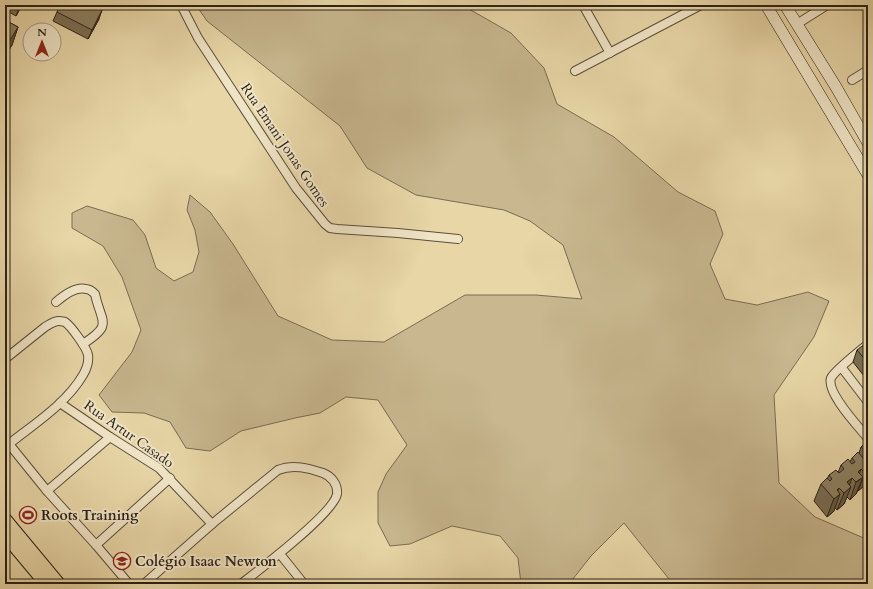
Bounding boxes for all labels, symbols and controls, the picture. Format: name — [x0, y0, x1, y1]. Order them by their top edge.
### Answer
north arrow — [22, 22, 62, 62]
text: N — [37, 25, 47, 40]
street label: Rua Emani Jonas Gomes — [236, 79, 334, 211]
street label: Rua Artur Casado — [80, 396, 178, 472]
sports icon: Roots Training — [18, 505, 38, 525]
place label: Roots Training — [41, 506, 139, 525]
school or university icon: Colégio Isaac Newton — [112, 551, 132, 571]
place label: Colégio Isaac Newton — [135, 552, 277, 571]

